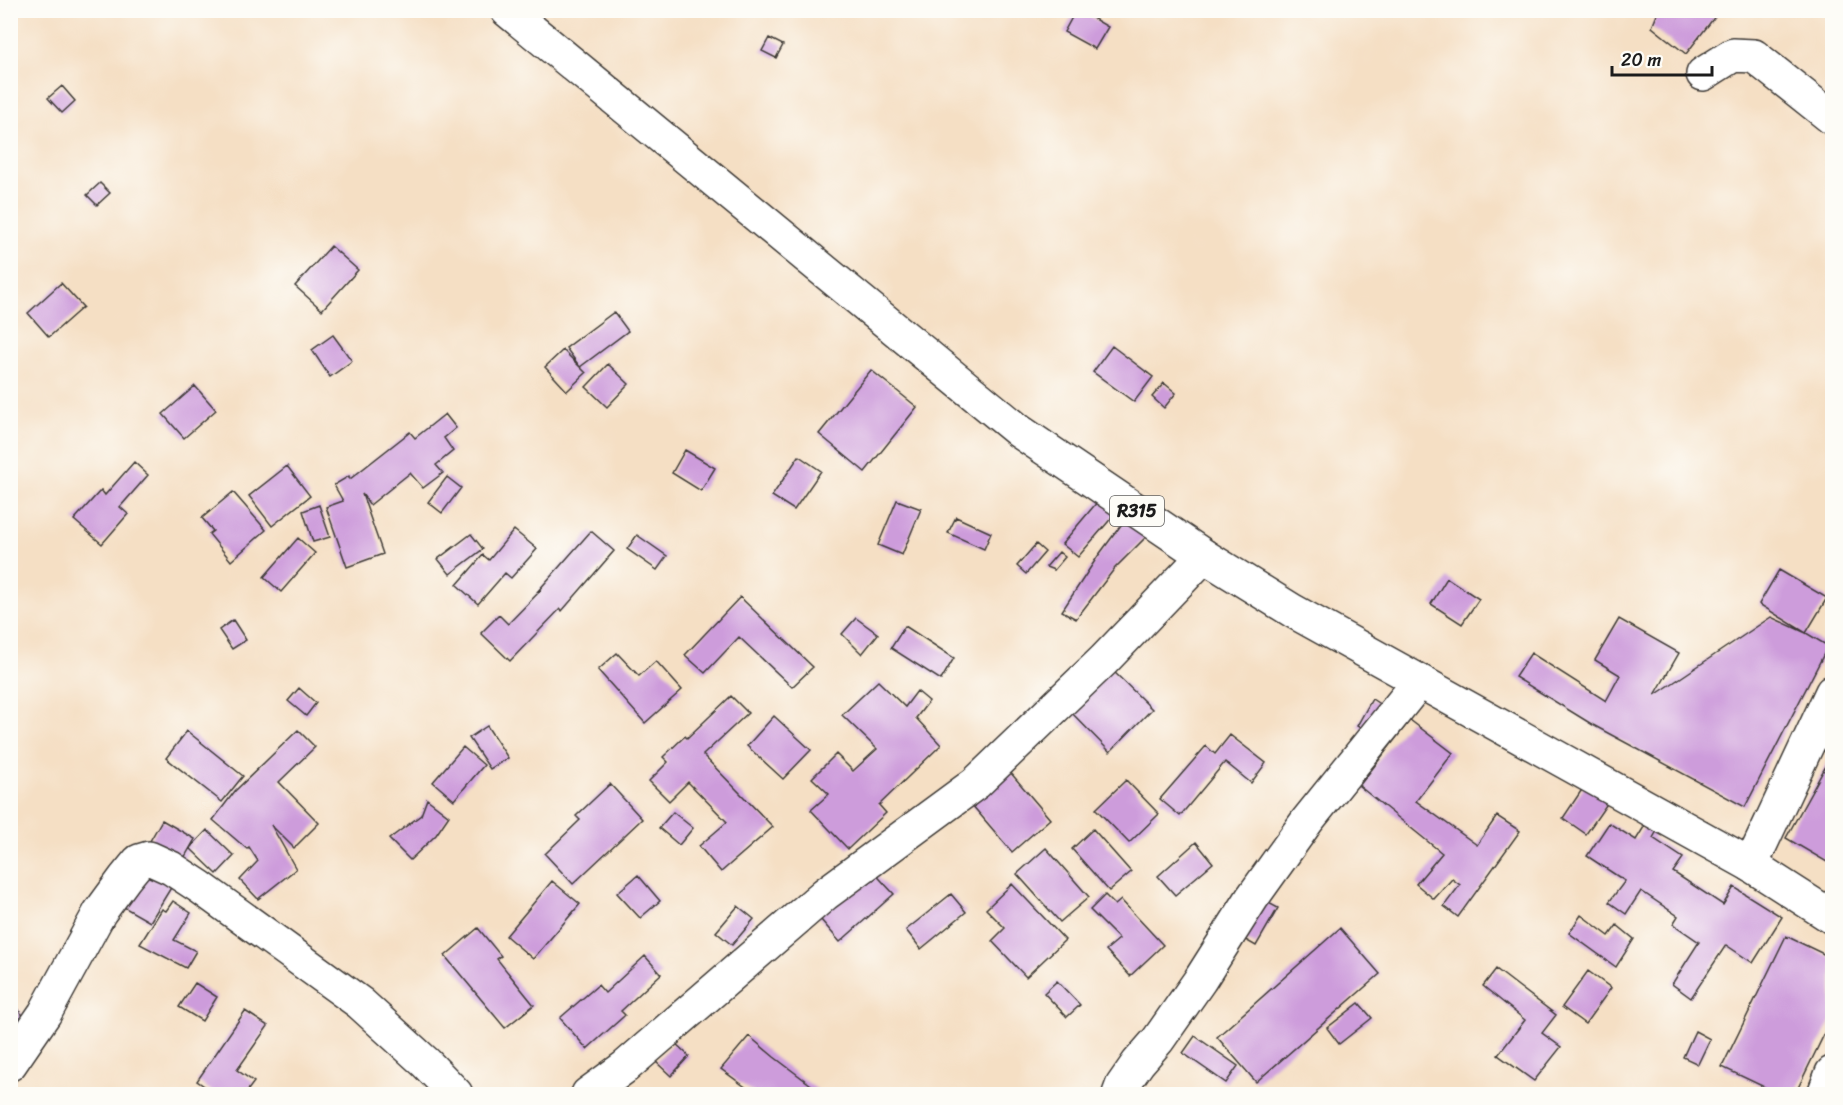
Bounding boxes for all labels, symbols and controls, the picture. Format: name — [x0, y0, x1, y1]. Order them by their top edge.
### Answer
scale bar — [1612, 39, 1712, 77]
text: 20 m — [1621, 44, 1661, 76]
road number: R315 — [1110, 496, 1164, 526]

